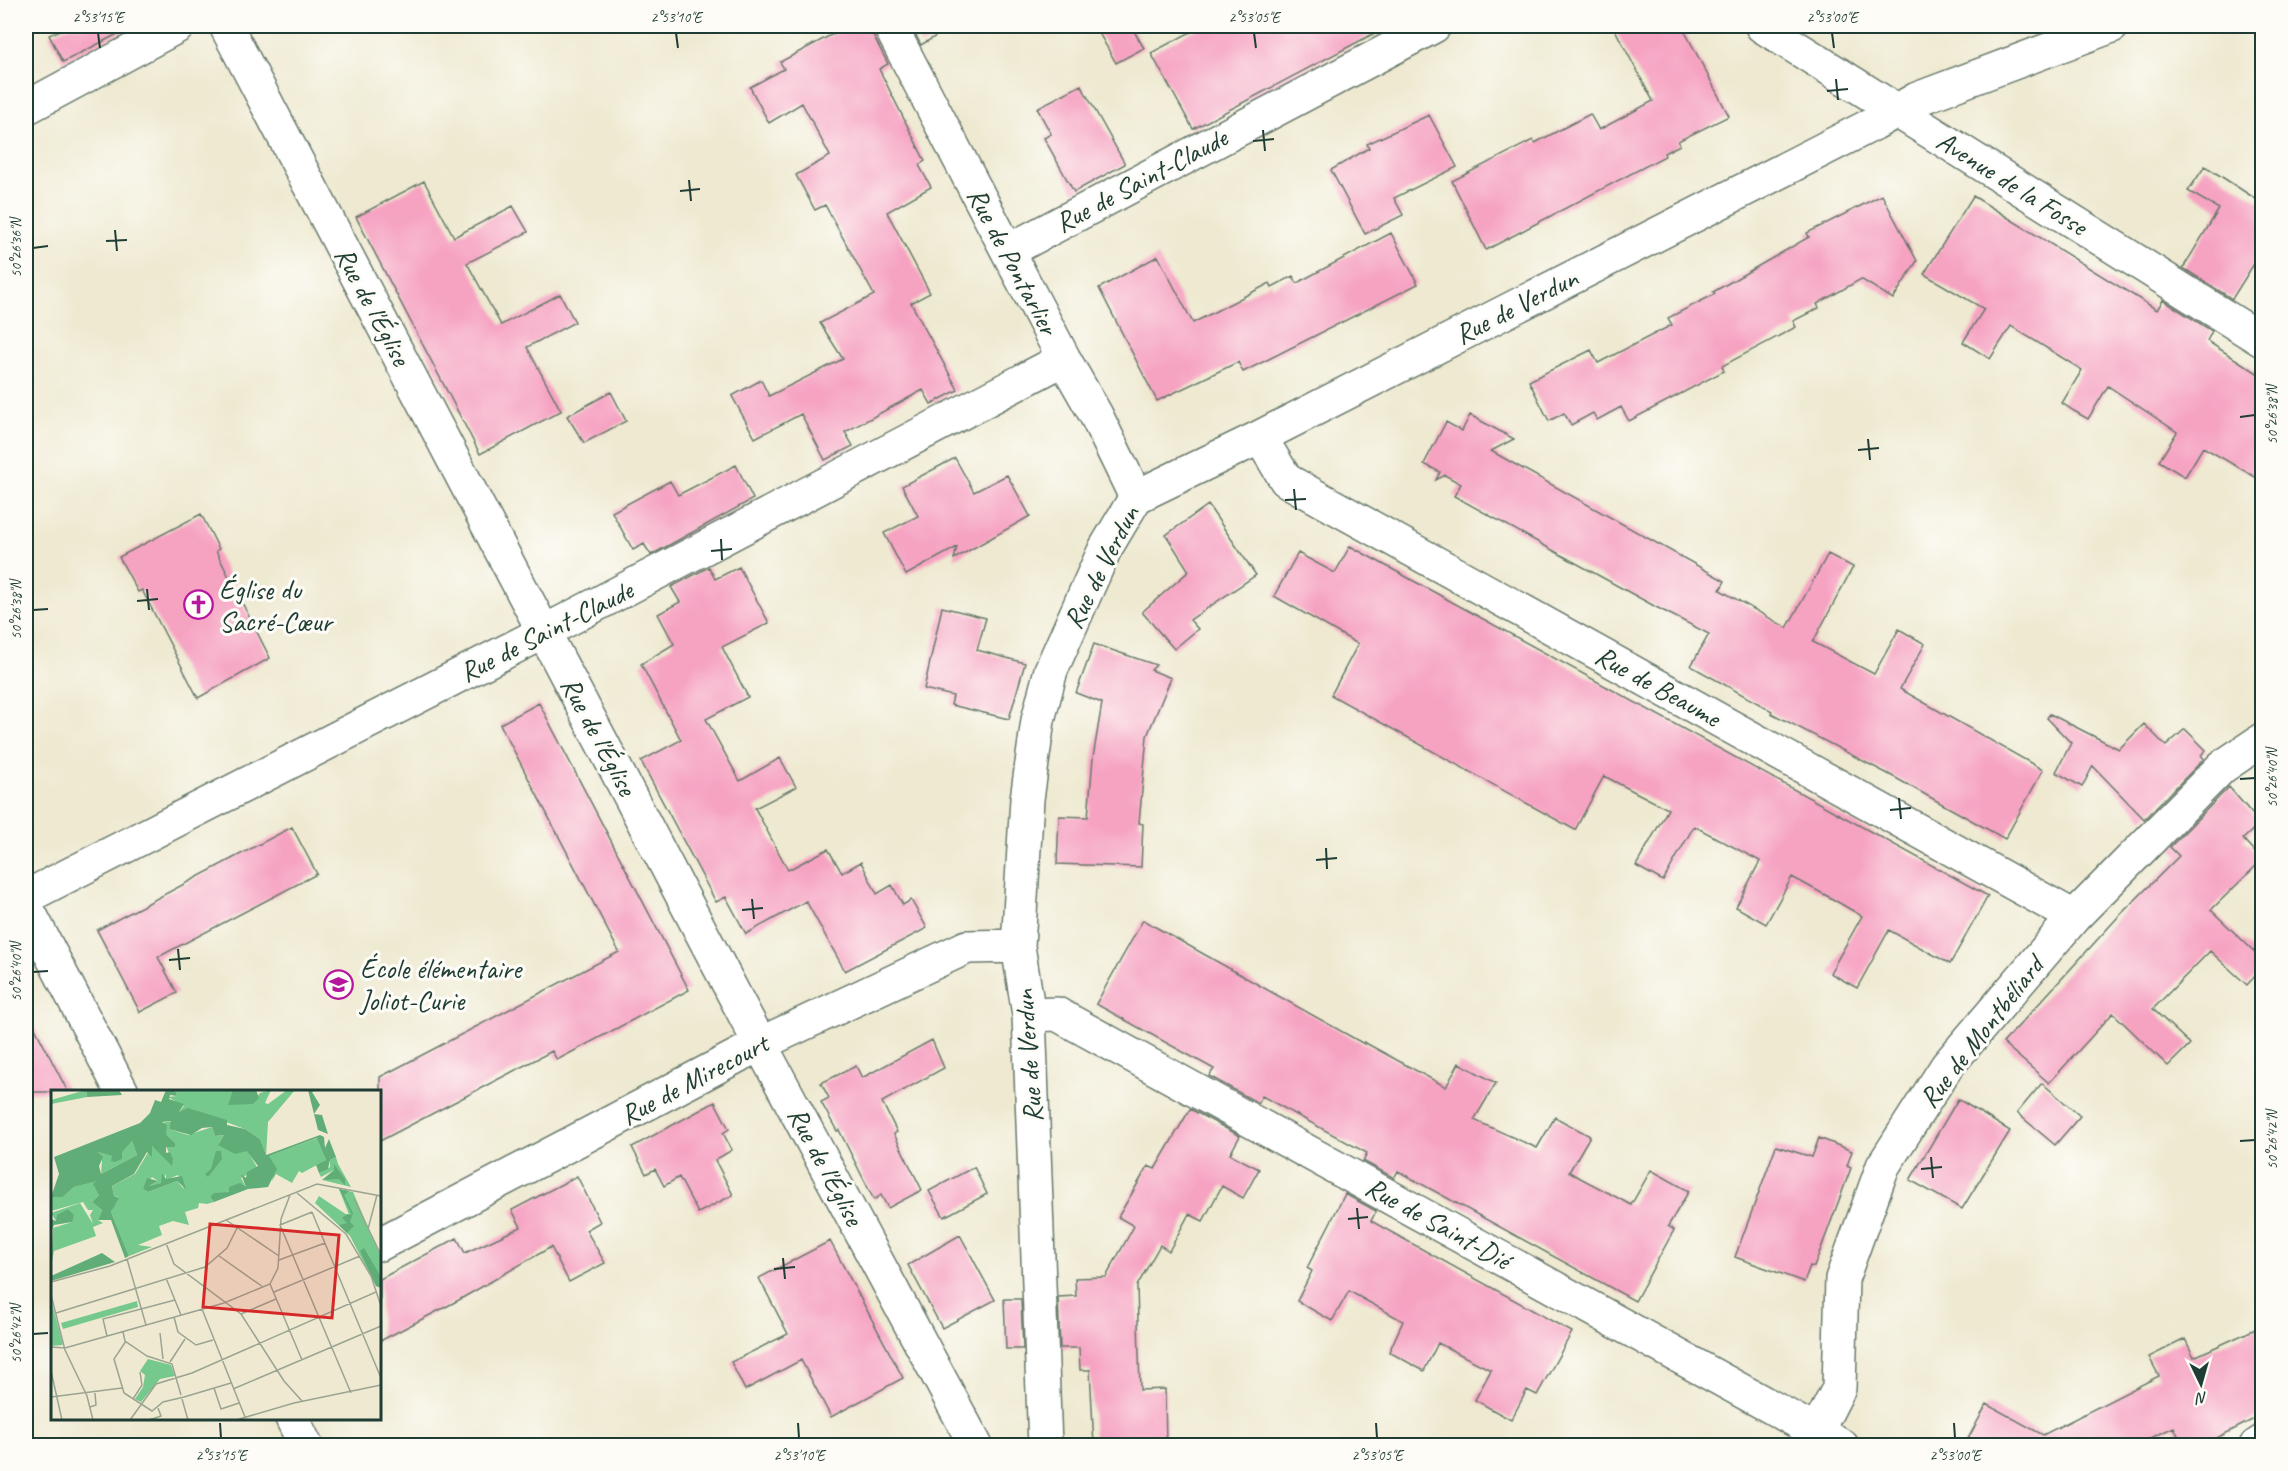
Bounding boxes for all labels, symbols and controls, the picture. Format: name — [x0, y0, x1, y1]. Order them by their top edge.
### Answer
text: 2°53'15"E — [72, 8, 126, 27]
text: 2°53'10"E — [650, 8, 704, 27]
text: 2°53'05"E — [1228, 8, 1282, 27]
text: 2°53'00"E — [1806, 8, 1860, 27]
street label: Rue de Saint-Claude — [1049, 119, 1235, 240]
street label: Avenue de la Fosse — [1930, 123, 2095, 244]
street label: Rue de Pontarlier — [960, 181, 1067, 342]
text: 50°26'36"N — [7, 215, 26, 278]
street label: Rue de l'Église — [327, 241, 420, 373]
street label: Rue de Verdun — [1449, 260, 1585, 352]
text: 50°26'38"N — [2263, 382, 2282, 445]
street label: Rue de Verdun — [1055, 498, 1147, 634]
street label: Rue de Saint-Claude — [453, 571, 640, 690]
place label: Église du Sacré-Cœur — [219, 572, 335, 639]
text: 50°26'38"N — [7, 577, 26, 640]
church icon: Église du Sacré-Cœur — [182, 589, 214, 621]
street label: Rue de Beaume — [1589, 637, 1728, 736]
street label: Rue de l'Église — [553, 671, 646, 803]
text: 50°26'40"N — [2263, 745, 2282, 808]
text: 50°26'40"N — [7, 939, 26, 1002]
street label: Rue de Montbéliard — [1911, 946, 2054, 1115]
place label: École élémentaire Joliot-Curie — [358, 951, 523, 1018]
school or university icon: École élémentaire Joliot-Curie — [323, 968, 355, 1000]
street label: Rue de Verdun — [1006, 987, 1050, 1124]
street label: Rue de Mirecourt — [614, 1024, 776, 1133]
inset map — [51, 1090, 381, 1420]
street label: Rue de l'Église — [780, 1101, 873, 1233]
text: 50°26'42"N — [2263, 1107, 2282, 1170]
street label: Rue de Saint-Dié — [1360, 1169, 1520, 1279]
text: 50°26'42"N — [7, 1301, 26, 1364]
north arrow — [2171, 1354, 2231, 1414]
text: N — [2193, 1388, 2208, 1409]
text: 2°53'15"E — [195, 1446, 249, 1465]
text: 2°53'10"E — [773, 1446, 827, 1465]
text: 2°53'05"E — [1351, 1446, 1405, 1465]
text: 2°53'00"E — [1929, 1446, 1983, 1465]

